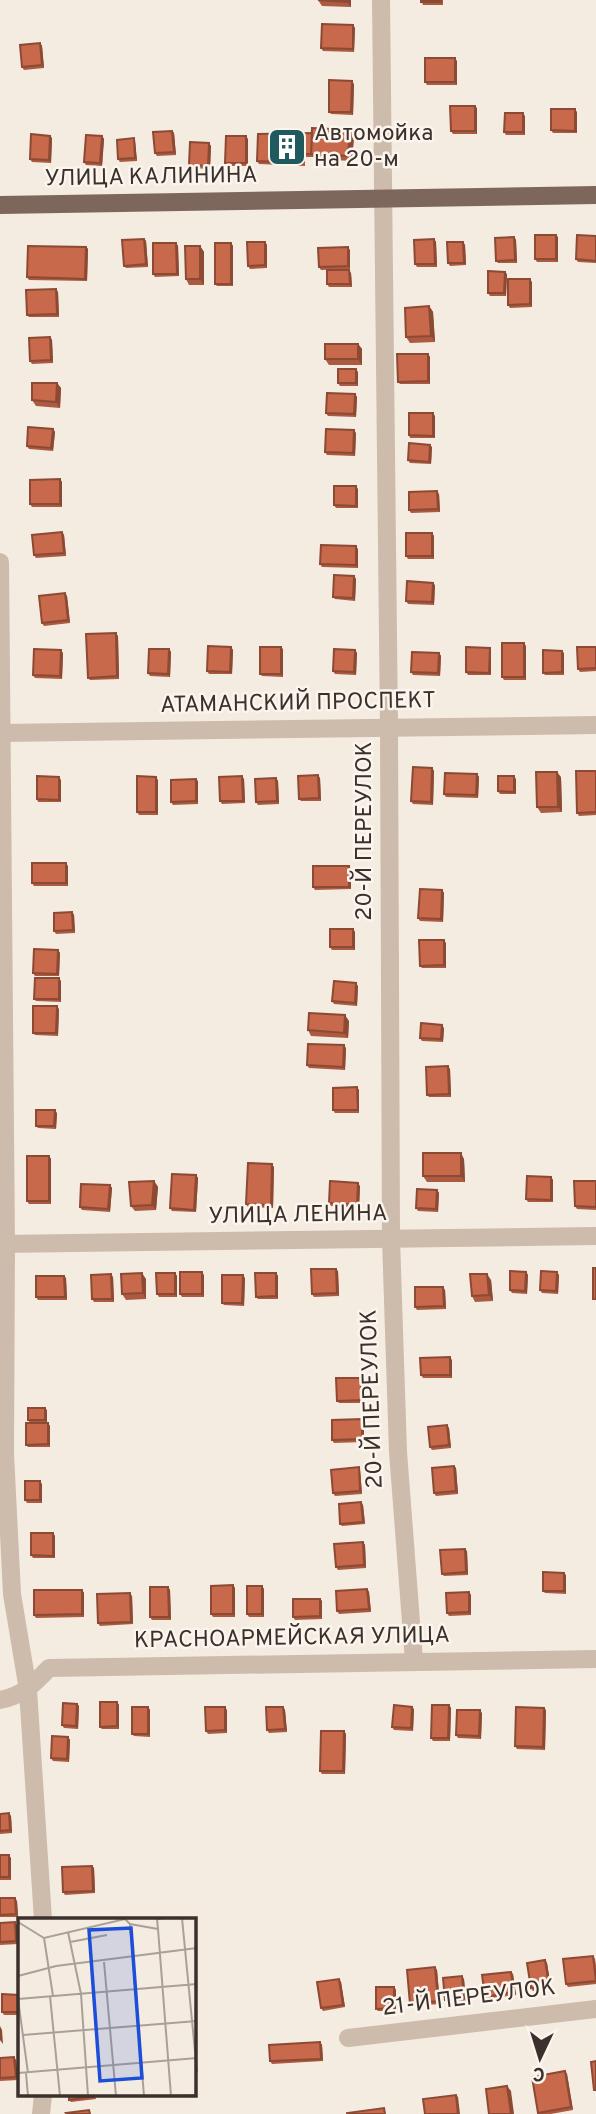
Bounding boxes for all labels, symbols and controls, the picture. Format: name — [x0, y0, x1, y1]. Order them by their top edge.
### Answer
place label: Автомойка на 20-м — [314, 120, 433, 175]
building icon: Автомойка на 20-м — [266, 126, 308, 168]
street label: УЛИЦА КАЛИНИНА — [44, 162, 258, 194]
street label: АТАМАНСКИЙ ПРОСПЕКТ — [160, 685, 436, 721]
street label: 20-Й ПЕРЕУЛОК — [349, 741, 380, 921]
street label: УЛИЦА ЛЕНИНА — [208, 1200, 388, 1232]
street label: 20-Й ПЕРЕУЛОК — [353, 1309, 391, 1489]
street label: КРАСНОАРМЕЙСКАЯ УЛИЦА — [134, 1620, 450, 1656]
inset map — [18, 1918, 196, 2096]
street label: 21-Й ПЕРЕУЛОК — [380, 1972, 557, 2024]
north arrow — [505, 2023, 575, 2093]
text: С — [532, 2061, 546, 2085]

